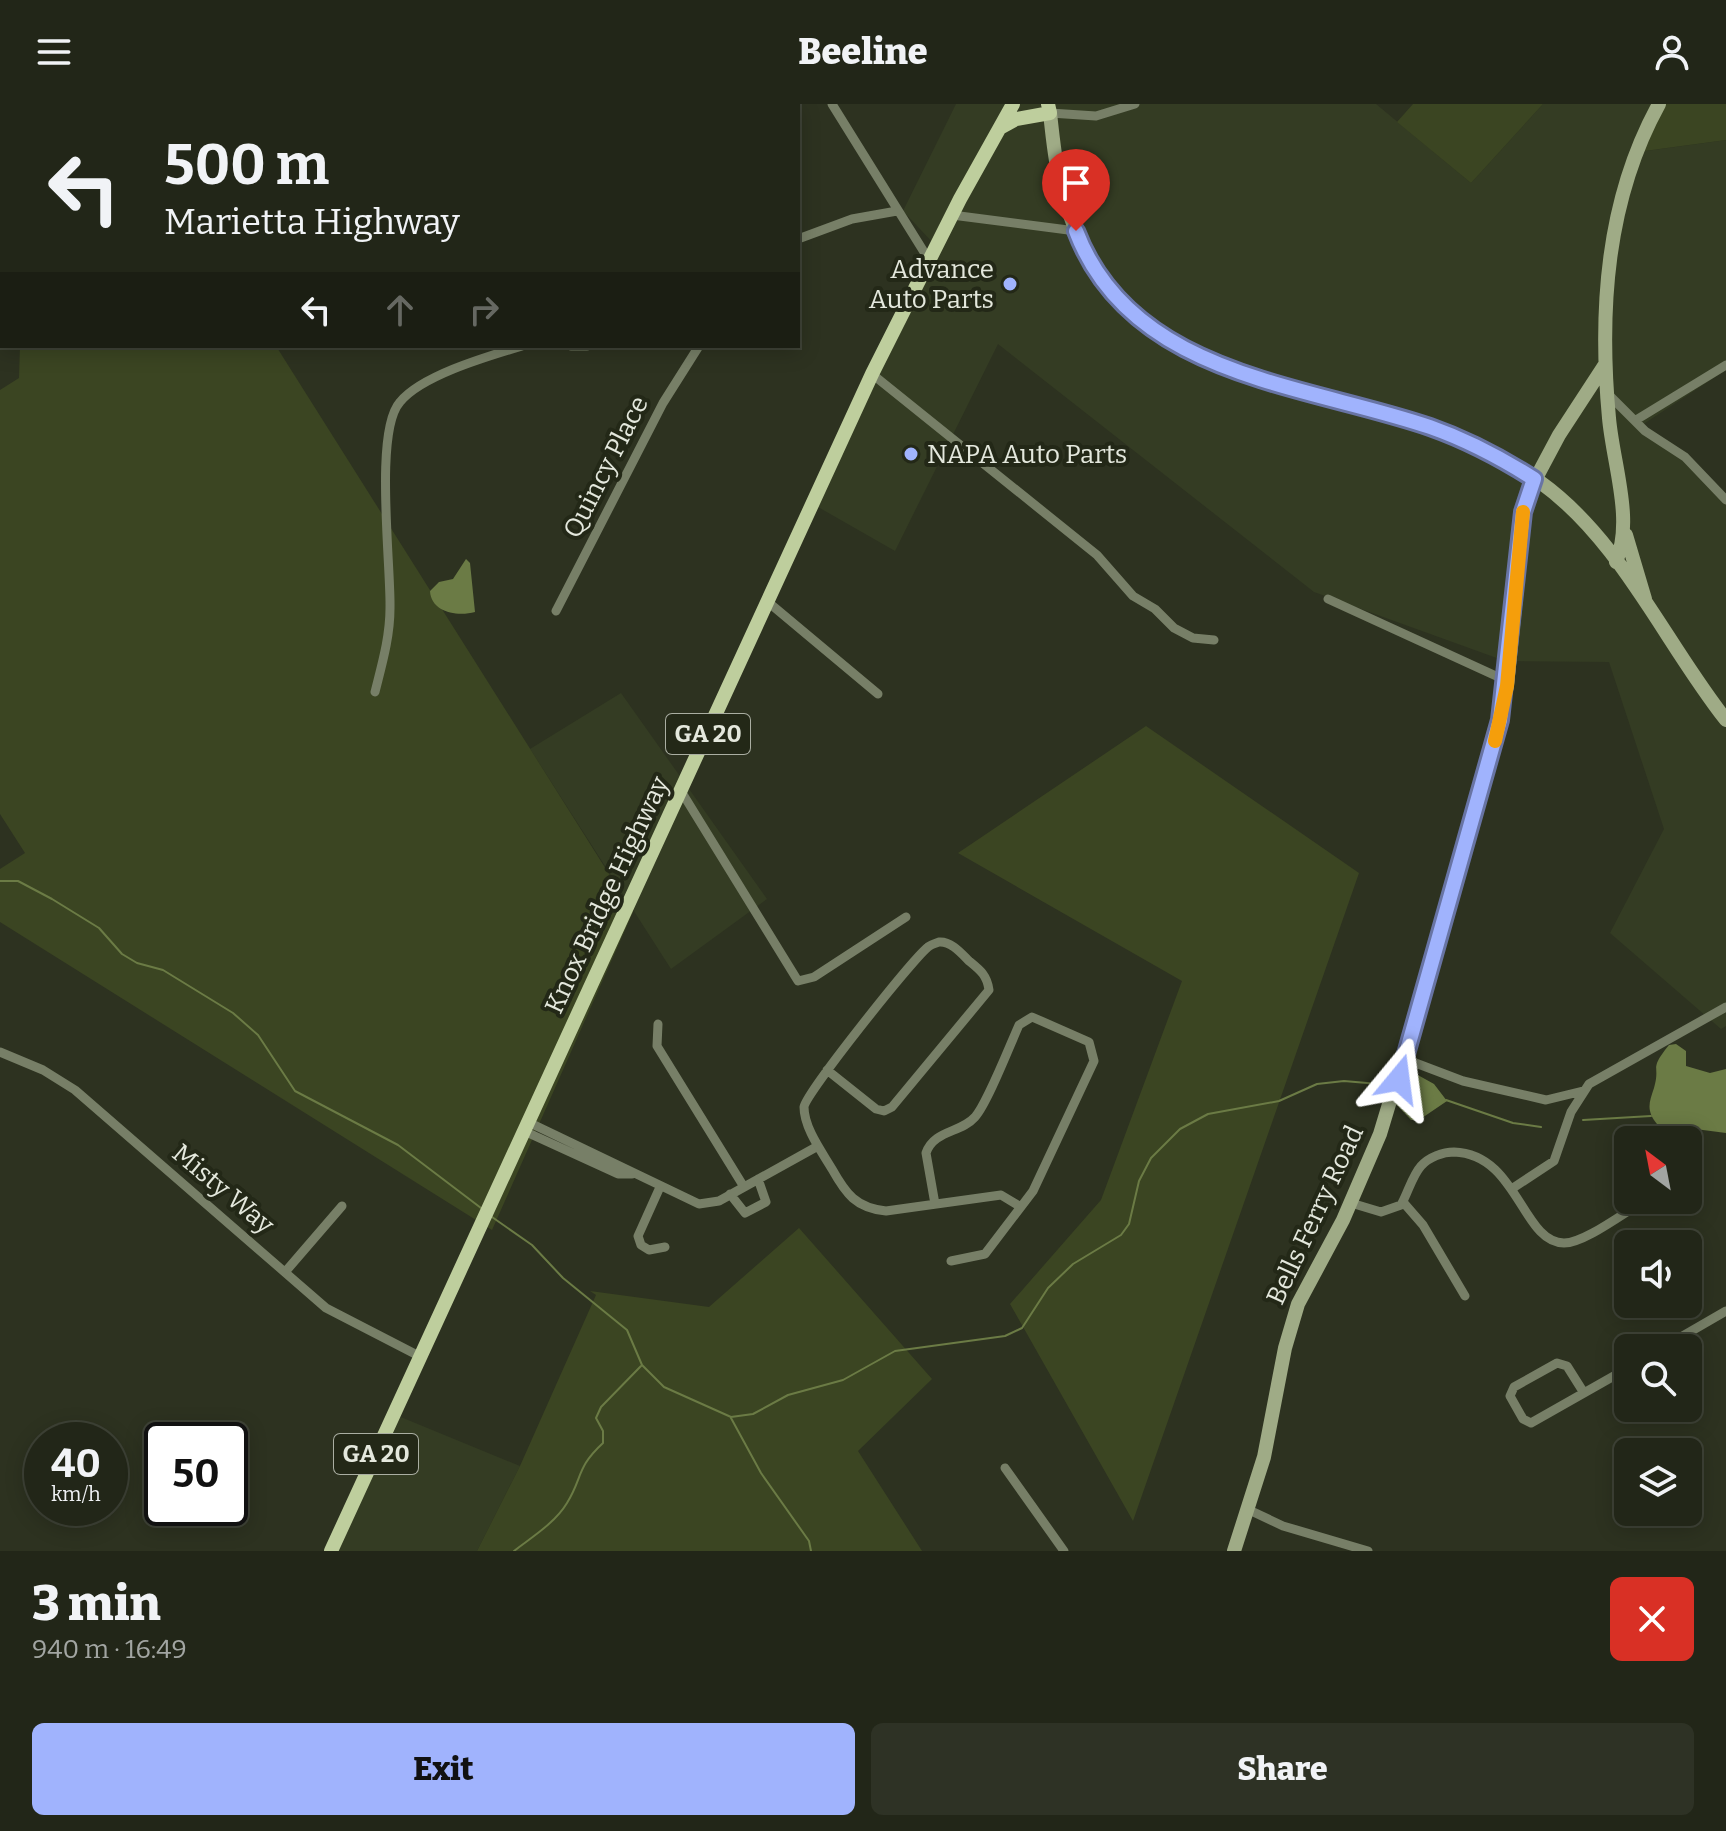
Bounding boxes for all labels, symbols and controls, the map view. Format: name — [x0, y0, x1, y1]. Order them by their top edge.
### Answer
icon: menu — [32, 30, 76, 74]
text: Beeline — [798, 30, 928, 74]
icon: person — [1650, 30, 1694, 74]
text: 500 m — [164, 132, 329, 199]
icon: left — [32, 136, 136, 240]
pin — [1042, 149, 1110, 231]
icon: arrive — [1054, 161, 1098, 205]
text: Marietta Highway — [164, 200, 460, 244]
place label: Advance Auto Parts — [869, 254, 994, 315]
marker: Advance Auto Parts — [1001, 275, 1019, 293]
icon: left — [294, 288, 338, 332]
icon: ahead — [378, 288, 422, 332]
icon: right — [462, 288, 506, 332]
street label: Quincy Place — [557, 391, 655, 543]
place label: NAPA Auto Parts — [927, 439, 1127, 470]
marker: NAPA Auto Parts — [902, 445, 920, 463]
road number: GA 20 — [666, 714, 750, 754]
street label: Knox Bridge Highway — [538, 771, 676, 1018]
position arrow — [1357, 1037, 1441, 1121]
street label: Bells Ferry Road — [1260, 1121, 1370, 1309]
north arrow — [1614, 1126, 1702, 1214]
map controls — [1614, 1126, 1702, 1526]
street label: Misty Way — [166, 1138, 280, 1241]
button: sound — [1614, 1230, 1702, 1318]
button: search — [1614, 1334, 1702, 1422]
speed limit sign: 50 — [144, 1422, 248, 1526]
road number: GA 20 — [334, 1434, 418, 1474]
button: layers — [1614, 1438, 1702, 1526]
text: 40 — [51, 1440, 101, 1488]
text: km/h — [51, 1482, 101, 1506]
text: 3 min — [32, 1575, 161, 1633]
button: close — [1610, 1577, 1694, 1661]
text: 940 m · 16:49 — [32, 1634, 187, 1665]
button: Exit — [32, 1723, 855, 1815]
button: Share — [871, 1723, 1694, 1815]

